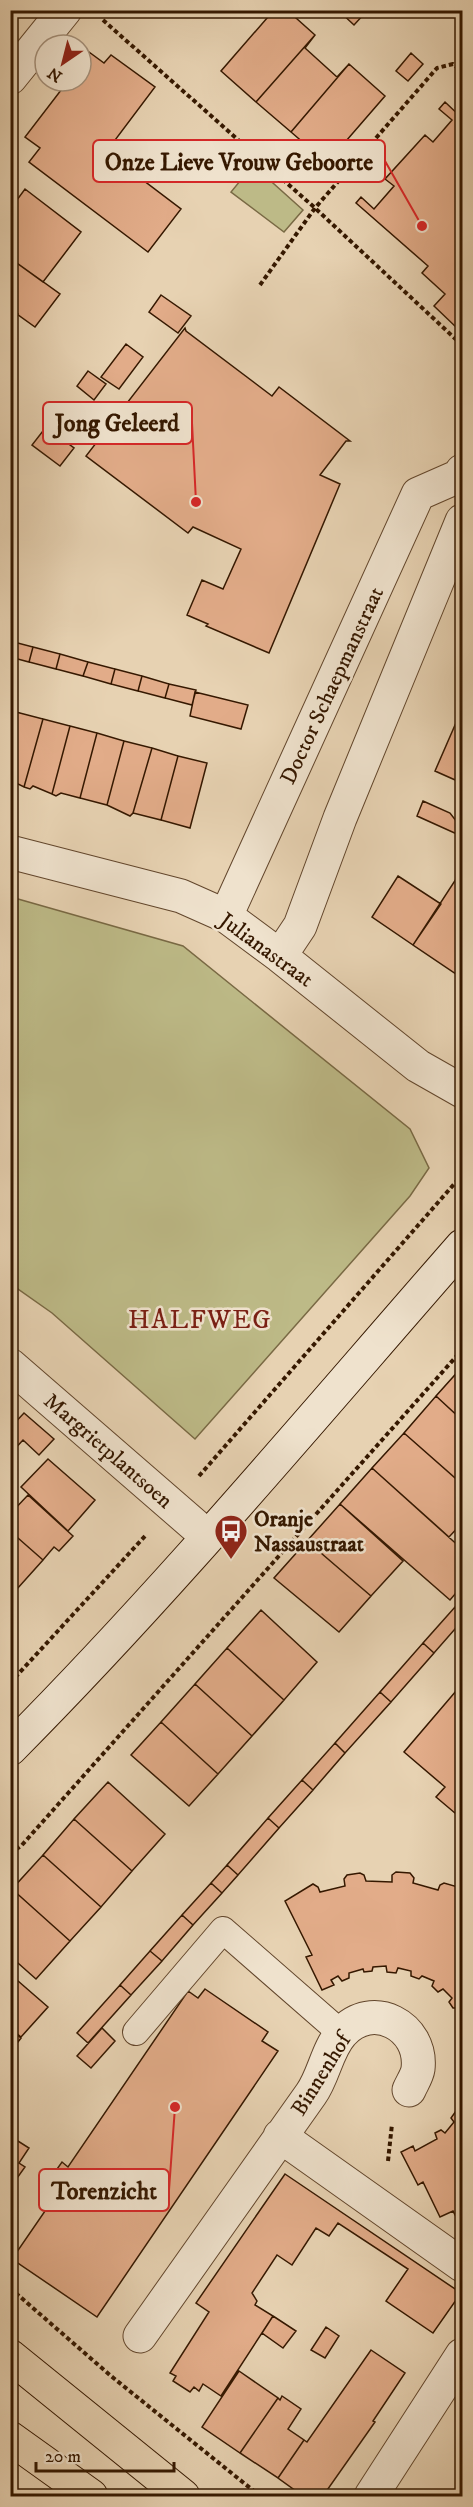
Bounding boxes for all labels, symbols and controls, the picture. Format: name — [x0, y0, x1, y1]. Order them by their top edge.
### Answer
north arrow — [33, 33, 93, 93]
text: N — [44, 63, 66, 86]
callout: Onze Lieve Vrouw Geboorte — [93, 140, 385, 182]
text: Onze Lieve Vrouw Geboorte — [105, 148, 373, 178]
callout: Jong Geleerd — [43, 402, 192, 444]
text: Jong Geleerd — [52, 409, 180, 439]
street label: Doctor Schaepmanstraat — [275, 583, 390, 789]
street label: Julianastraat — [212, 906, 318, 993]
district label: HALFWEG — [128, 1304, 272, 1337]
street label: Margrietplantsoen — [38, 1388, 179, 1515]
place label: Oranje Nassaustraat — [254, 1506, 364, 1558]
bus stop icon: Oranje Nassaustraat — [213, 1513, 249, 1560]
street label: Binnenhof — [285, 2025, 359, 2121]
callout: Torenzicht — [39, 2169, 169, 2211]
text: Torenzicht — [50, 2177, 157, 2207]
scale bar — [36, 2435, 174, 2473]
text: 20 m — [45, 2446, 81, 2468]

